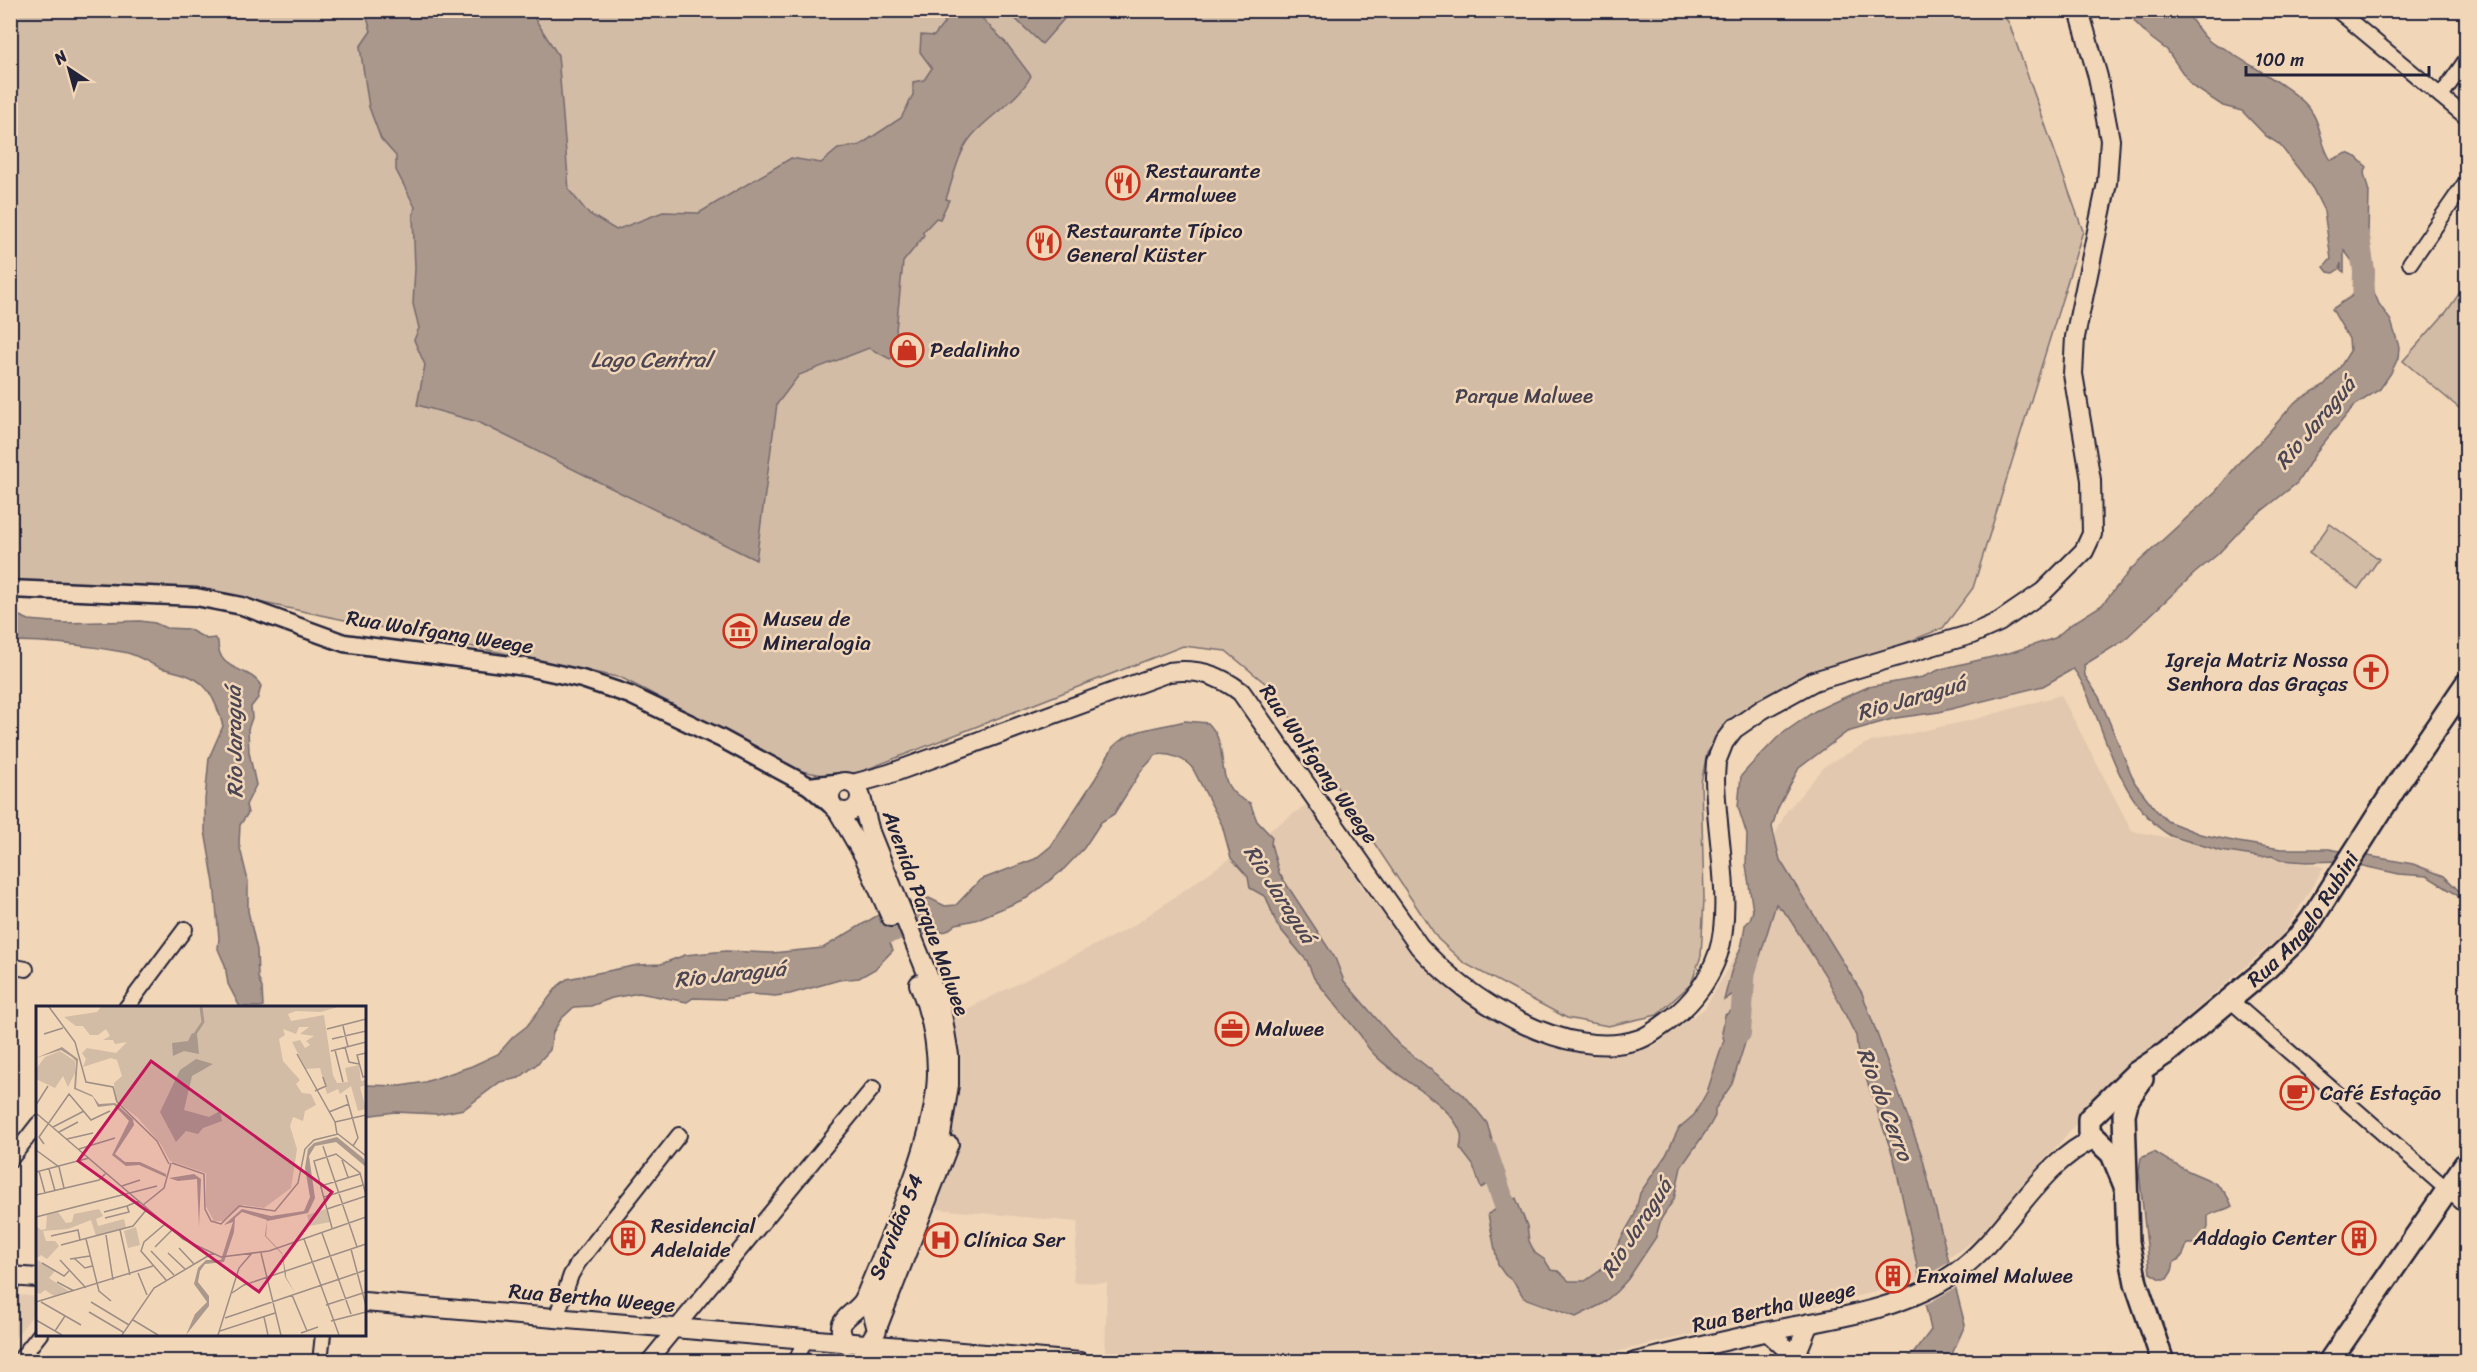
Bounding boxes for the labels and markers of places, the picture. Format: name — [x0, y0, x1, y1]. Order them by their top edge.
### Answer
place label: Restaurante Armalwee — [1145, 152, 1261, 214]
restaurant icon: Restaurante Armalwee — [1105, 165, 1141, 201]
place label: Restaurante Típico General Küster — [1067, 212, 1243, 274]
restaurant icon: Restaurante Típico General Küster — [1026, 225, 1062, 261]
place label: Pedalinho — [930, 331, 1020, 369]
shop icon: Pedalinho — [889, 332, 925, 368]
place label: Museu de Mineralogia — [763, 600, 871, 662]
museum icon: Museu de Mineralogia — [722, 613, 758, 649]
place label: Igreja Matriz Nossa Senhora das Graças — [2165, 641, 2348, 703]
church icon: Igreja Matriz Nossa Senhora das Graças — [2353, 654, 2389, 690]
place label: Malwee — [1255, 1010, 1324, 1048]
office icon: Malwee — [1214, 1011, 1250, 1047]
place label: Café Estação — [2320, 1074, 2442, 1112]
cafe icon: Café Estação — [2279, 1075, 2315, 1111]
place label: Residencial Adelaide — [650, 1207, 756, 1269]
place label: Addagio Center — [2192, 1219, 2337, 1257]
building icon: Residencial Adelaide — [610, 1220, 646, 1256]
building icon: Addagio Center — [2341, 1220, 2377, 1256]
place label: Clínica Ser — [964, 1221, 1066, 1259]
hospital icon: Clínica Ser — [923, 1222, 959, 1258]
place label: Enxaimel Malwee — [1916, 1257, 2073, 1295]
building icon: Enxaimel Malwee — [1875, 1258, 1911, 1294]

